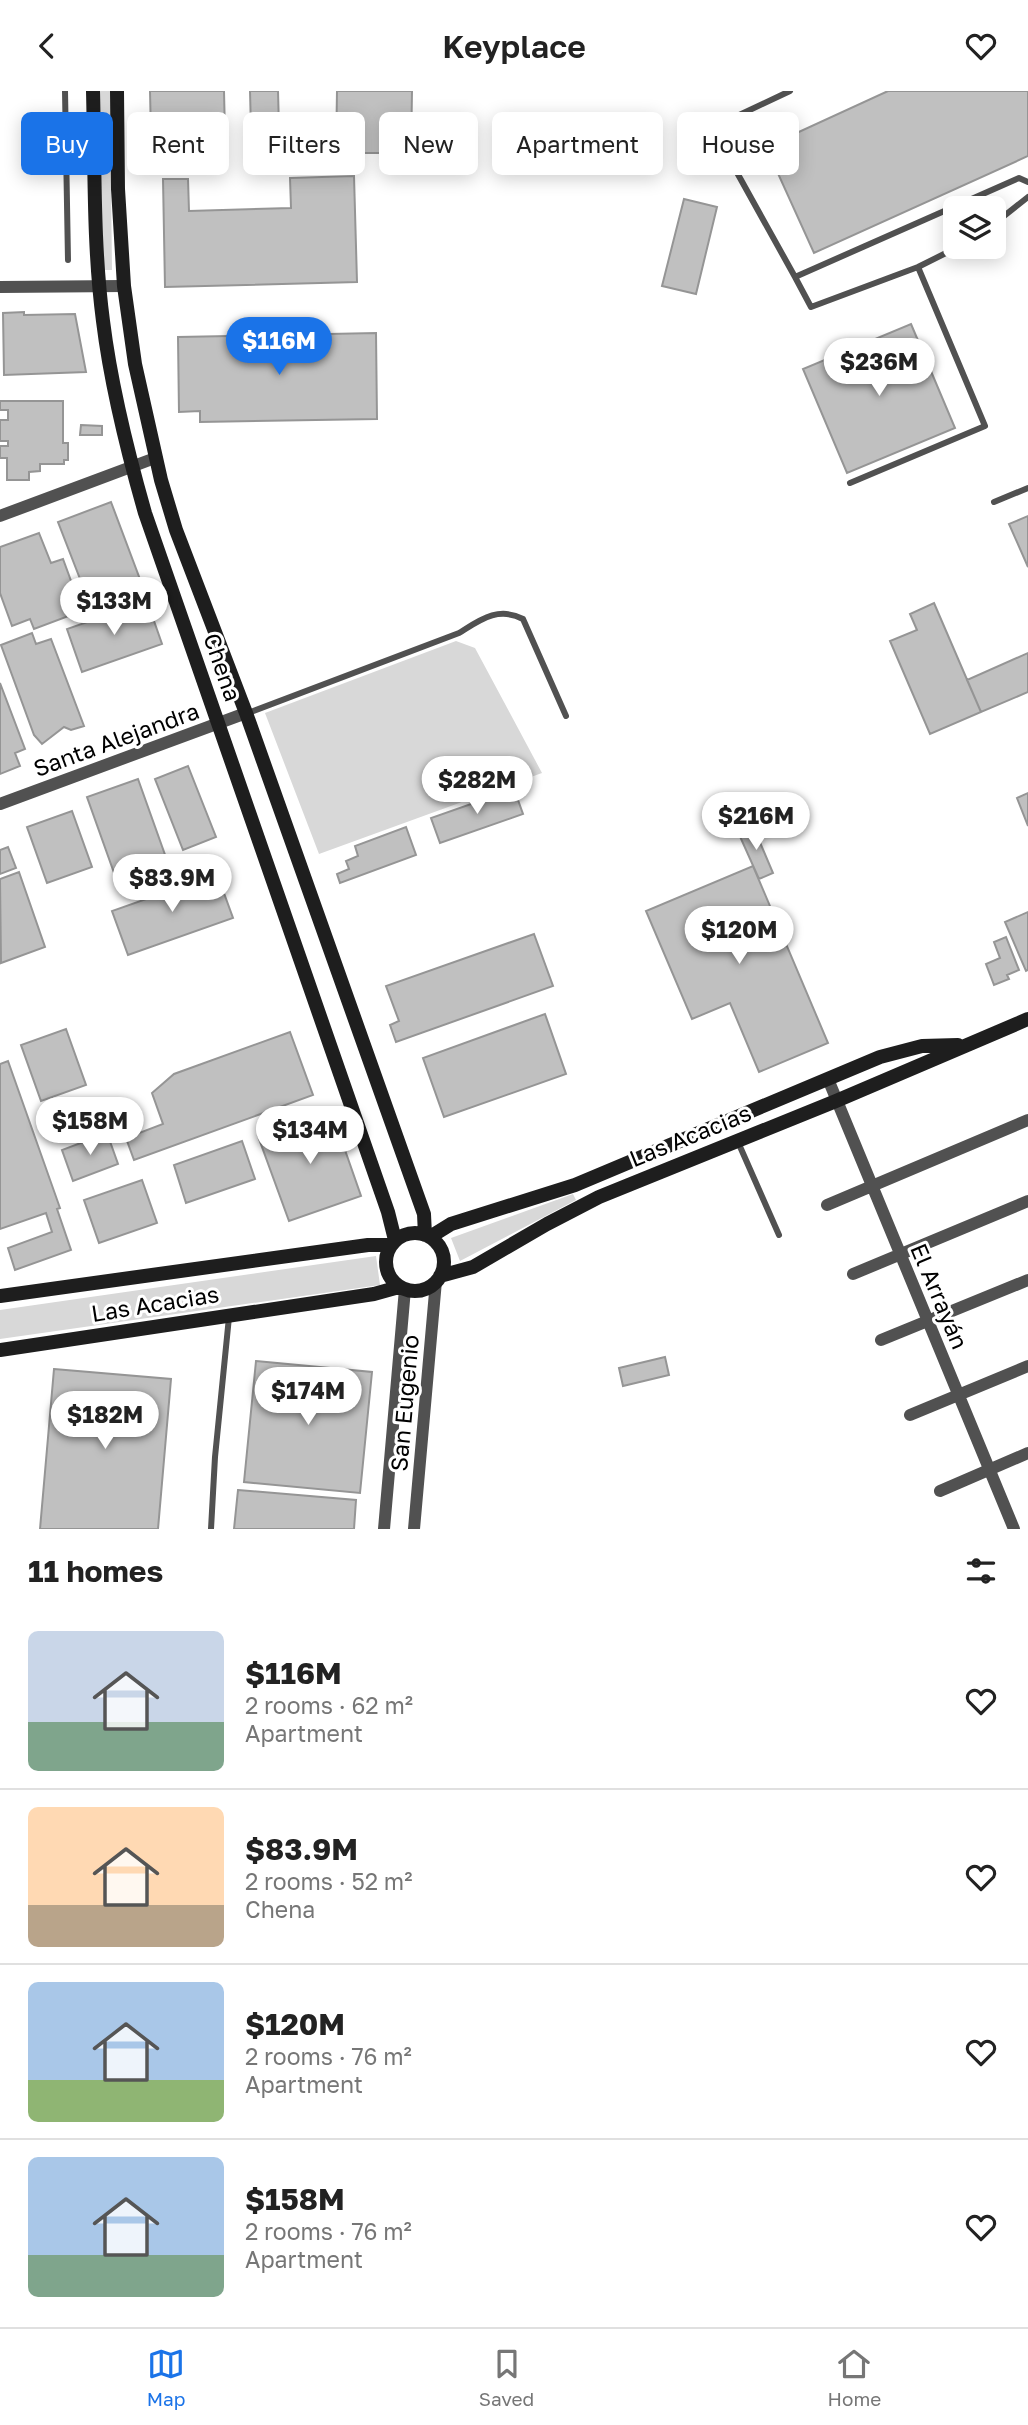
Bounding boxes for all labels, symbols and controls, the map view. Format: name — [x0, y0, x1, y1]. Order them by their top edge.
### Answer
icon: back — [28, 27, 66, 65]
text: Keyplace — [442, 27, 586, 65]
icon: heart — [962, 27, 1000, 65]
chip: Buy — [21, 112, 113, 175]
chip: Rent — [127, 112, 229, 175]
chip: Filters — [243, 112, 365, 175]
chip: New — [379, 112, 478, 175]
chip: Apartment — [492, 112, 663, 175]
chip: House — [677, 112, 799, 175]
map controls — [943, 196, 1006, 259]
button: layers — [943, 196, 1006, 259]
pin: $116M — [230, 317, 328, 377]
text: $116M — [242, 326, 316, 354]
pin: $236M — [830, 338, 928, 398]
text: $236M — [840, 347, 918, 375]
pin: $133M — [65, 577, 163, 637]
text: $133M — [76, 586, 152, 614]
street label: Chena — [198, 629, 248, 705]
street label: Santa Alejandra — [29, 696, 203, 782]
pin: $282M — [428, 757, 526, 816]
text: $282M — [438, 765, 516, 793]
pin: $216M — [707, 793, 805, 852]
text: $216M — [718, 801, 794, 829]
pin: $83.9M — [115, 855, 229, 914]
text: $83.9M — [129, 863, 215, 891]
pin: $120M — [690, 907, 788, 966]
text: $120M — [701, 915, 777, 943]
pin: $158M — [41, 1097, 139, 1157]
street label: Las Acacias — [625, 1098, 755, 1172]
text: $158M — [52, 1106, 128, 1134]
pin: $134M — [261, 1107, 359, 1166]
text: $134M — [272, 1115, 348, 1143]
street label: El Arrayán — [905, 1239, 975, 1353]
street label: Las Acacias — [89, 1279, 221, 1327]
street label: San Eugenio — [384, 1333, 424, 1473]
pin: $174M — [259, 1367, 357, 1427]
text: $174M — [271, 1376, 345, 1404]
pin: $182M — [56, 1391, 154, 1451]
text: $182M — [67, 1400, 143, 1428]
icon: filters — [962, 1552, 1000, 1590]
text: 11 homes — [28, 1553, 163, 1589]
text: $116M — [245, 1655, 342, 1691]
icon: home — [84, 1659, 168, 1743]
icon: heart — [962, 1682, 1000, 1720]
text: 2 rooms · 62 m² — [245, 1691, 413, 1719]
text: Apartment — [245, 1719, 363, 1747]
text: $83.9M — [245, 1831, 358, 1867]
icon: home — [84, 1835, 168, 1919]
icon: heart — [962, 1858, 1000, 1896]
text: 2 rooms · 52 m² — [245, 1867, 412, 1895]
text: Chena — [245, 1895, 315, 1923]
text: $120M — [245, 2006, 345, 2042]
icon: home — [84, 2010, 168, 2094]
icon: heart — [962, 2033, 1000, 2071]
text: 2 rooms · 76 m² — [245, 2042, 412, 2070]
text: Apartment — [245, 2070, 363, 2098]
text: $158M — [245, 2181, 345, 2217]
icon: home — [84, 2185, 168, 2269]
icon: heart — [962, 2208, 1000, 2246]
text: 2 rooms · 76 m² — [245, 2217, 412, 2245]
text: Apartment — [245, 2245, 363, 2273]
tab: Map — [147, 2345, 185, 2410]
tab: Saved — [479, 2345, 534, 2410]
tab: Home — [828, 2345, 881, 2410]

